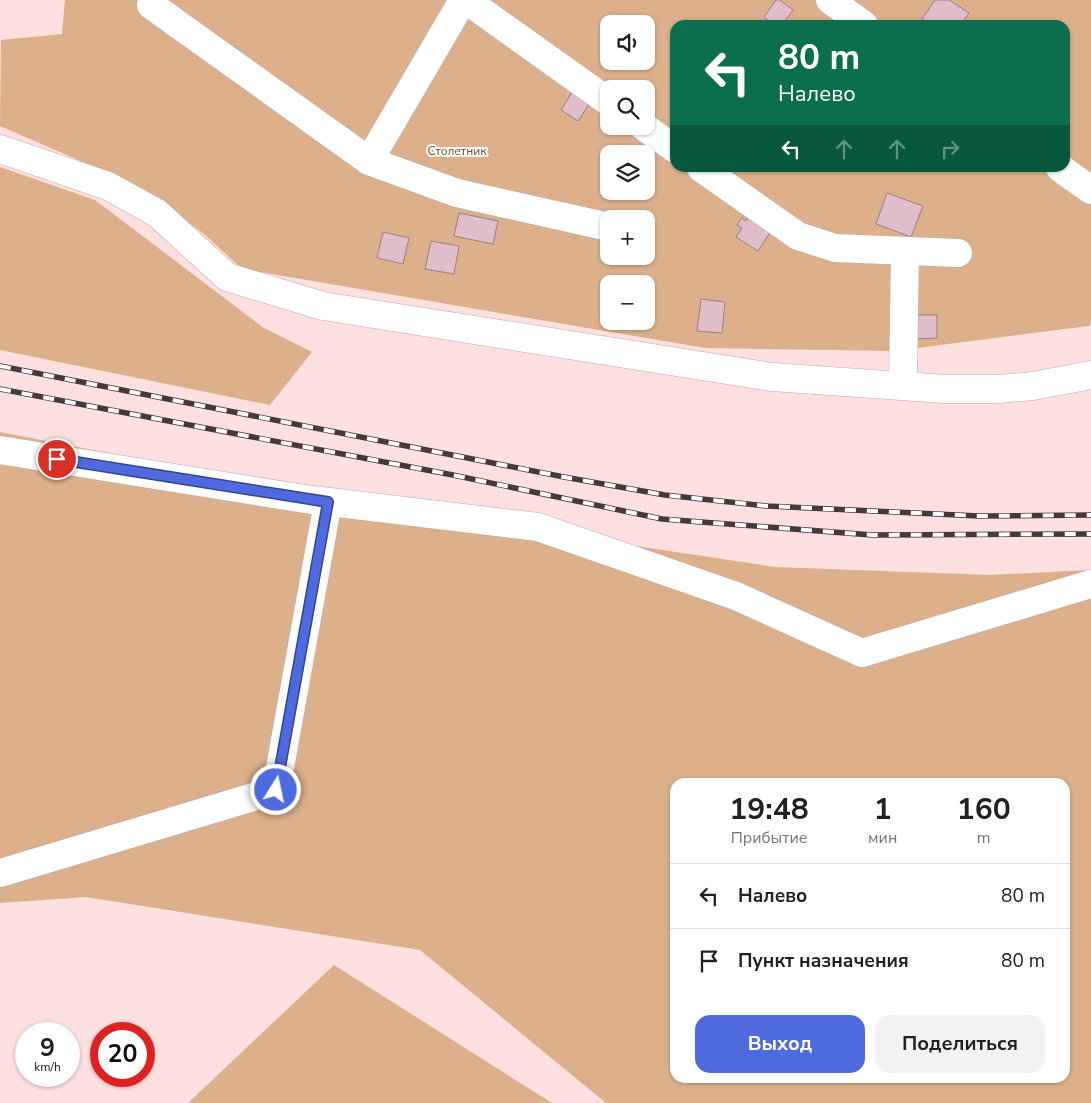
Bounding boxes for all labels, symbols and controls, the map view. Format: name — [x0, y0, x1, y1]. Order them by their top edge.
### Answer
map controls — [600, 15, 655, 330]
button: sound — [600, 15, 655, 70]
text: 80 m — [778, 34, 860, 81]
icon: left — [695, 40, 760, 105]
text: Налево — [778, 79, 856, 109]
button: search — [600, 80, 655, 135]
icon: left — [777, 135, 805, 163]
icon: ahead — [830, 135, 858, 163]
icon: ahead — [883, 135, 911, 163]
icon: right — [936, 135, 964, 163]
park label: Столетник — [427, 143, 487, 159]
button: layers — [600, 145, 655, 200]
button: + — [600, 210, 655, 265]
button: − — [600, 275, 655, 330]
pin — [36, 438, 78, 480]
icon: arrive — [43, 445, 71, 473]
position arrow — [249, 763, 301, 815]
text: 19:48 — [729, 789, 809, 830]
text: 1 — [874, 789, 892, 830]
text: 160 — [957, 789, 1011, 830]
text: Прибытие — [731, 827, 807, 849]
text: мин — [868, 827, 897, 849]
text: m — [977, 827, 991, 849]
icon: left — [695, 882, 723, 910]
text: Налево — [738, 883, 807, 909]
text: 80 m — [1001, 883, 1045, 909]
icon: arrive — [695, 947, 723, 975]
text: Пункт назначения — [738, 948, 909, 974]
text: 80 m — [1001, 948, 1045, 974]
button: Выход — [695, 1015, 865, 1073]
button: Поделиться — [875, 1015, 1045, 1073]
speed limit sign: 20 — [90, 1022, 155, 1087]
text: 9 — [40, 1031, 55, 1065]
text: km/h — [34, 1059, 61, 1075]

